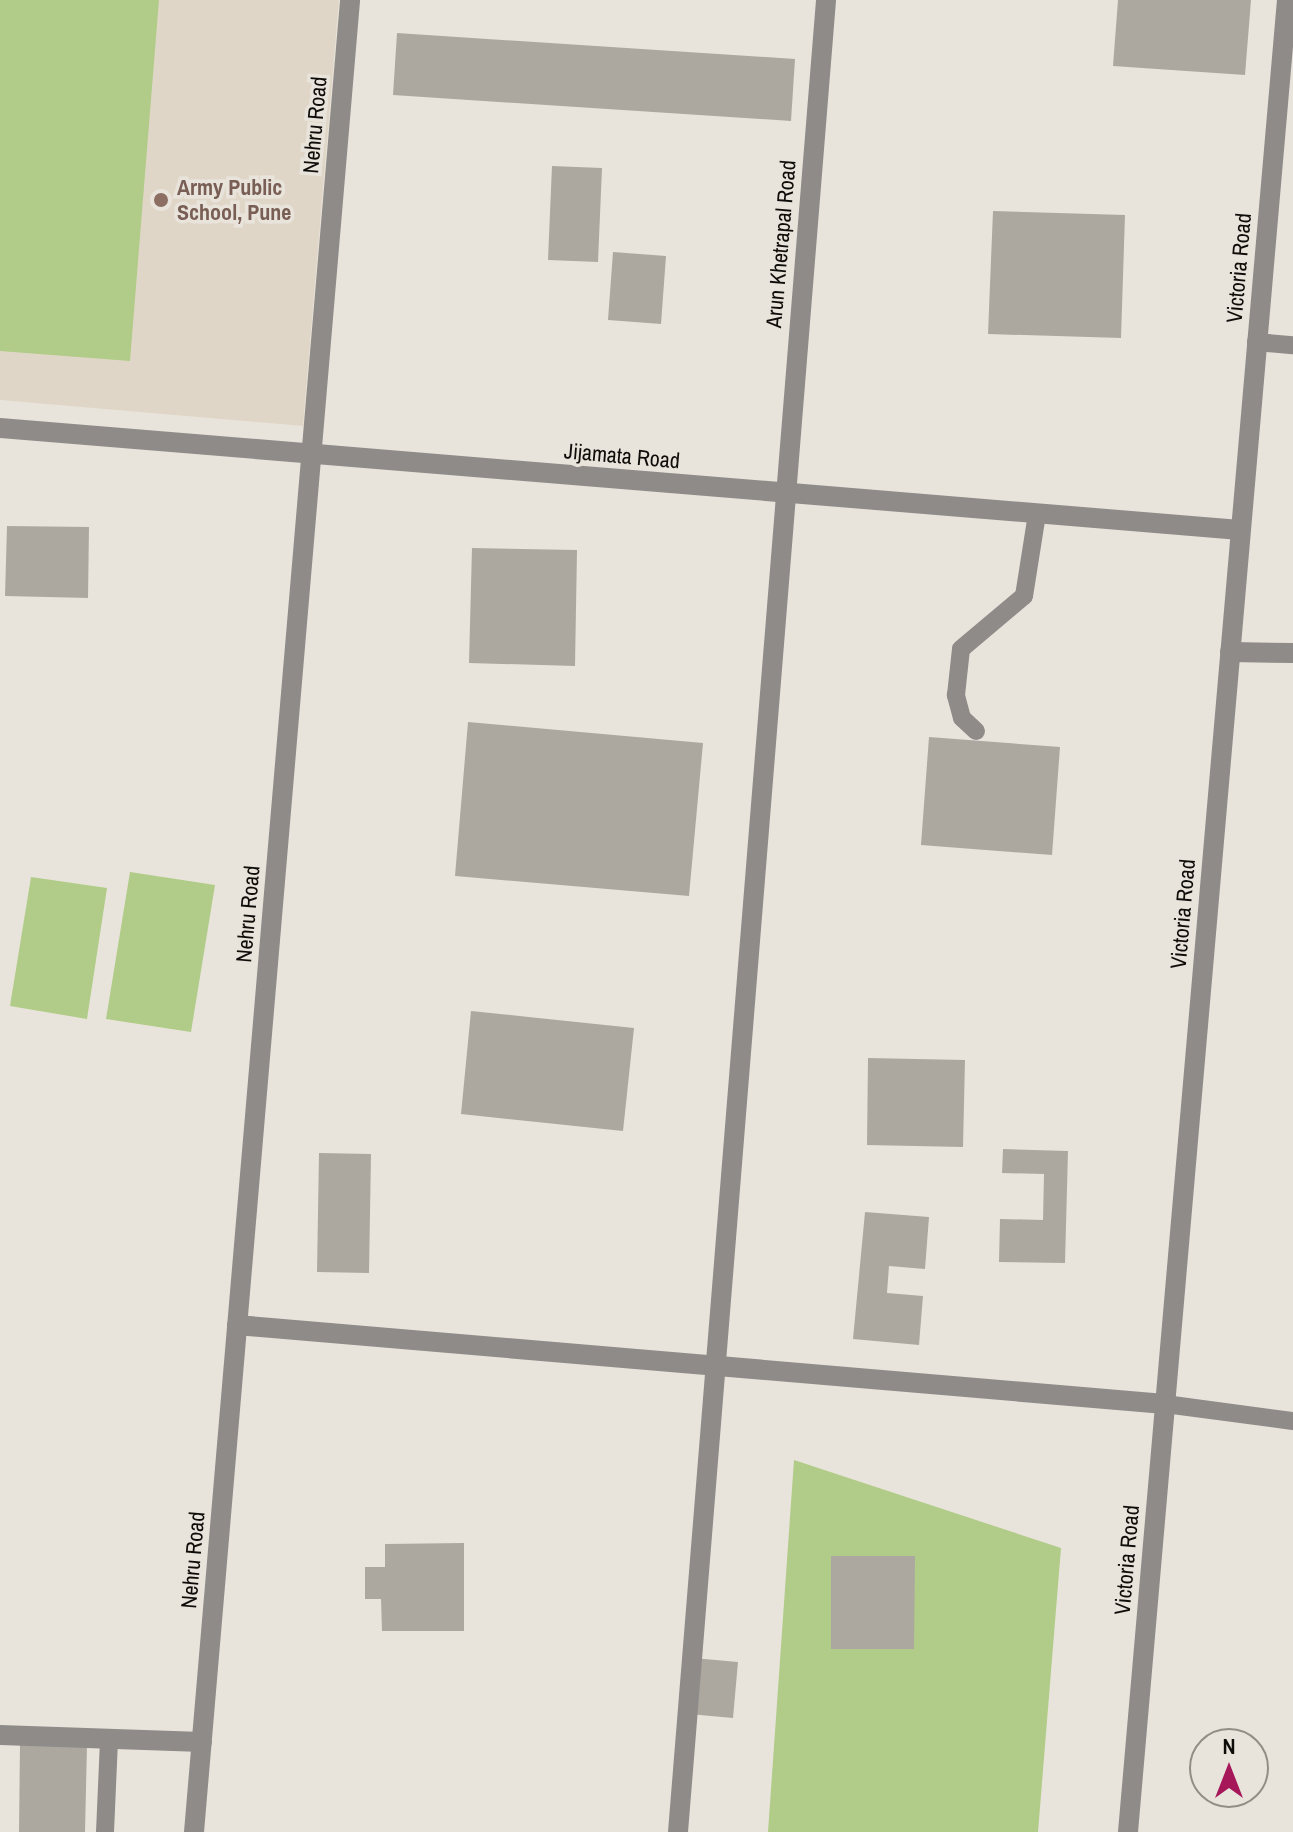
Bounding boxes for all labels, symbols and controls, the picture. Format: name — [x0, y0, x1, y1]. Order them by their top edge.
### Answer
street label: Nehru Road — [298, 75, 332, 175]
street label: Arun Khetrapal Road — [761, 159, 801, 329]
place label: Army Public School, Pune — [177, 174, 291, 226]
marker: Army Public School, Pune — [152, 191, 170, 209]
street label: Victoria Road — [1221, 212, 1257, 324]
street label: Jijamata Road — [563, 438, 681, 474]
street label: Victoria Road — [1165, 858, 1201, 970]
street label: Nehru Road — [231, 864, 265, 964]
street label: Victoria Road — [1109, 1504, 1145, 1616]
street label: Nehru Road — [176, 1510, 210, 1610]
north arrow — [1189, 1728, 1269, 1808]
text: N — [1222, 1731, 1236, 1761]

